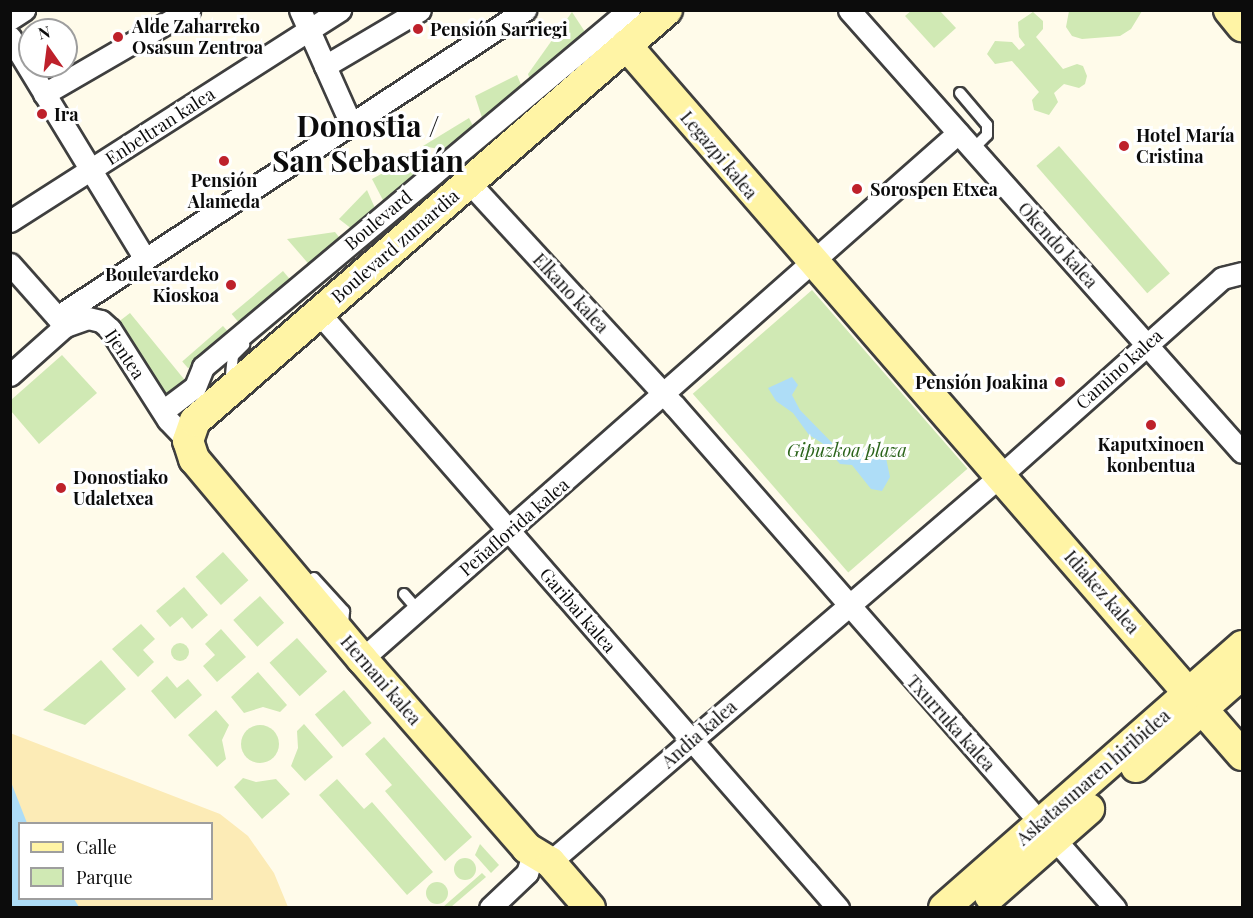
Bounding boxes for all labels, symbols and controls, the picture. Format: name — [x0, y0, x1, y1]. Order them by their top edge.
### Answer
place label: Alde Zaharreko Osasun Zentroa — [132, 16, 263, 58]
north arrow — [18, 18, 78, 78]
place label: Pensión Sarriegi — [430, 18, 568, 40]
text: N — [36, 20, 52, 44]
marker: Pensión Sarriegi — [411, 22, 425, 36]
marker: Alde Zaharreko Osasun Zentroa — [109, 28, 127, 46]
street label: Enbeltran kalea — [101, 83, 219, 169]
place label: Ira — [54, 103, 78, 125]
marker: Ira — [35, 107, 49, 121]
district label: Donostia / San Sebastián — [272, 107, 464, 178]
street label: Legazpi kalea — [676, 107, 762, 203]
place label: Hotel María Cristina — [1136, 125, 1235, 168]
marker: Hotel María Cristina — [1117, 139, 1131, 153]
marker: Pensión Alameda — [217, 154, 231, 168]
place label: Pensión Alameda — [188, 170, 260, 213]
place label: Sorospen Etxea — [870, 178, 998, 200]
marker: Sorospen Etxea — [848, 180, 866, 198]
street label: Boulevard zumardia — [327, 185, 463, 307]
street label: Boulevard — [340, 186, 416, 254]
street label: Okendo kalea — [1014, 197, 1102, 293]
street label: Elkano kalea — [528, 248, 614, 338]
place label: Boulevardeko Kioskoa — [105, 264, 219, 306]
marker: Boulevardeko Kioskoa — [224, 278, 238, 292]
street label: Camino kalea — [1071, 324, 1167, 414]
street label: Ijentea — [101, 325, 149, 383]
place label: Pensión Joakina — [915, 371, 1048, 393]
marker: Pensión Joakina — [1053, 375, 1067, 389]
marker: Kaputxinoen konbentua — [1144, 418, 1158, 432]
place label: Kaputxinoen konbentua — [1098, 434, 1204, 476]
park label: Gipuzkoa plaza — [787, 439, 907, 461]
place label: Donostiako Udaletxea — [73, 467, 168, 510]
street label: Peñaflorida kalea — [454, 473, 574, 581]
marker: Donostiako Udaletxea — [54, 481, 68, 495]
street label: Idiakez kalea — [1060, 546, 1144, 638]
street label: Garibai kalea — [535, 563, 621, 657]
street label: Hernani kalea — [336, 631, 426, 729]
street label: Txurruka kalea — [902, 670, 1000, 776]
street label: Andia kalea — [657, 695, 741, 773]
street label: Askatasunaren hiribidea — [1012, 704, 1174, 850]
legend — [18, 822, 213, 900]
text: Calle — [76, 835, 117, 859]
text: Parque — [76, 865, 133, 889]

